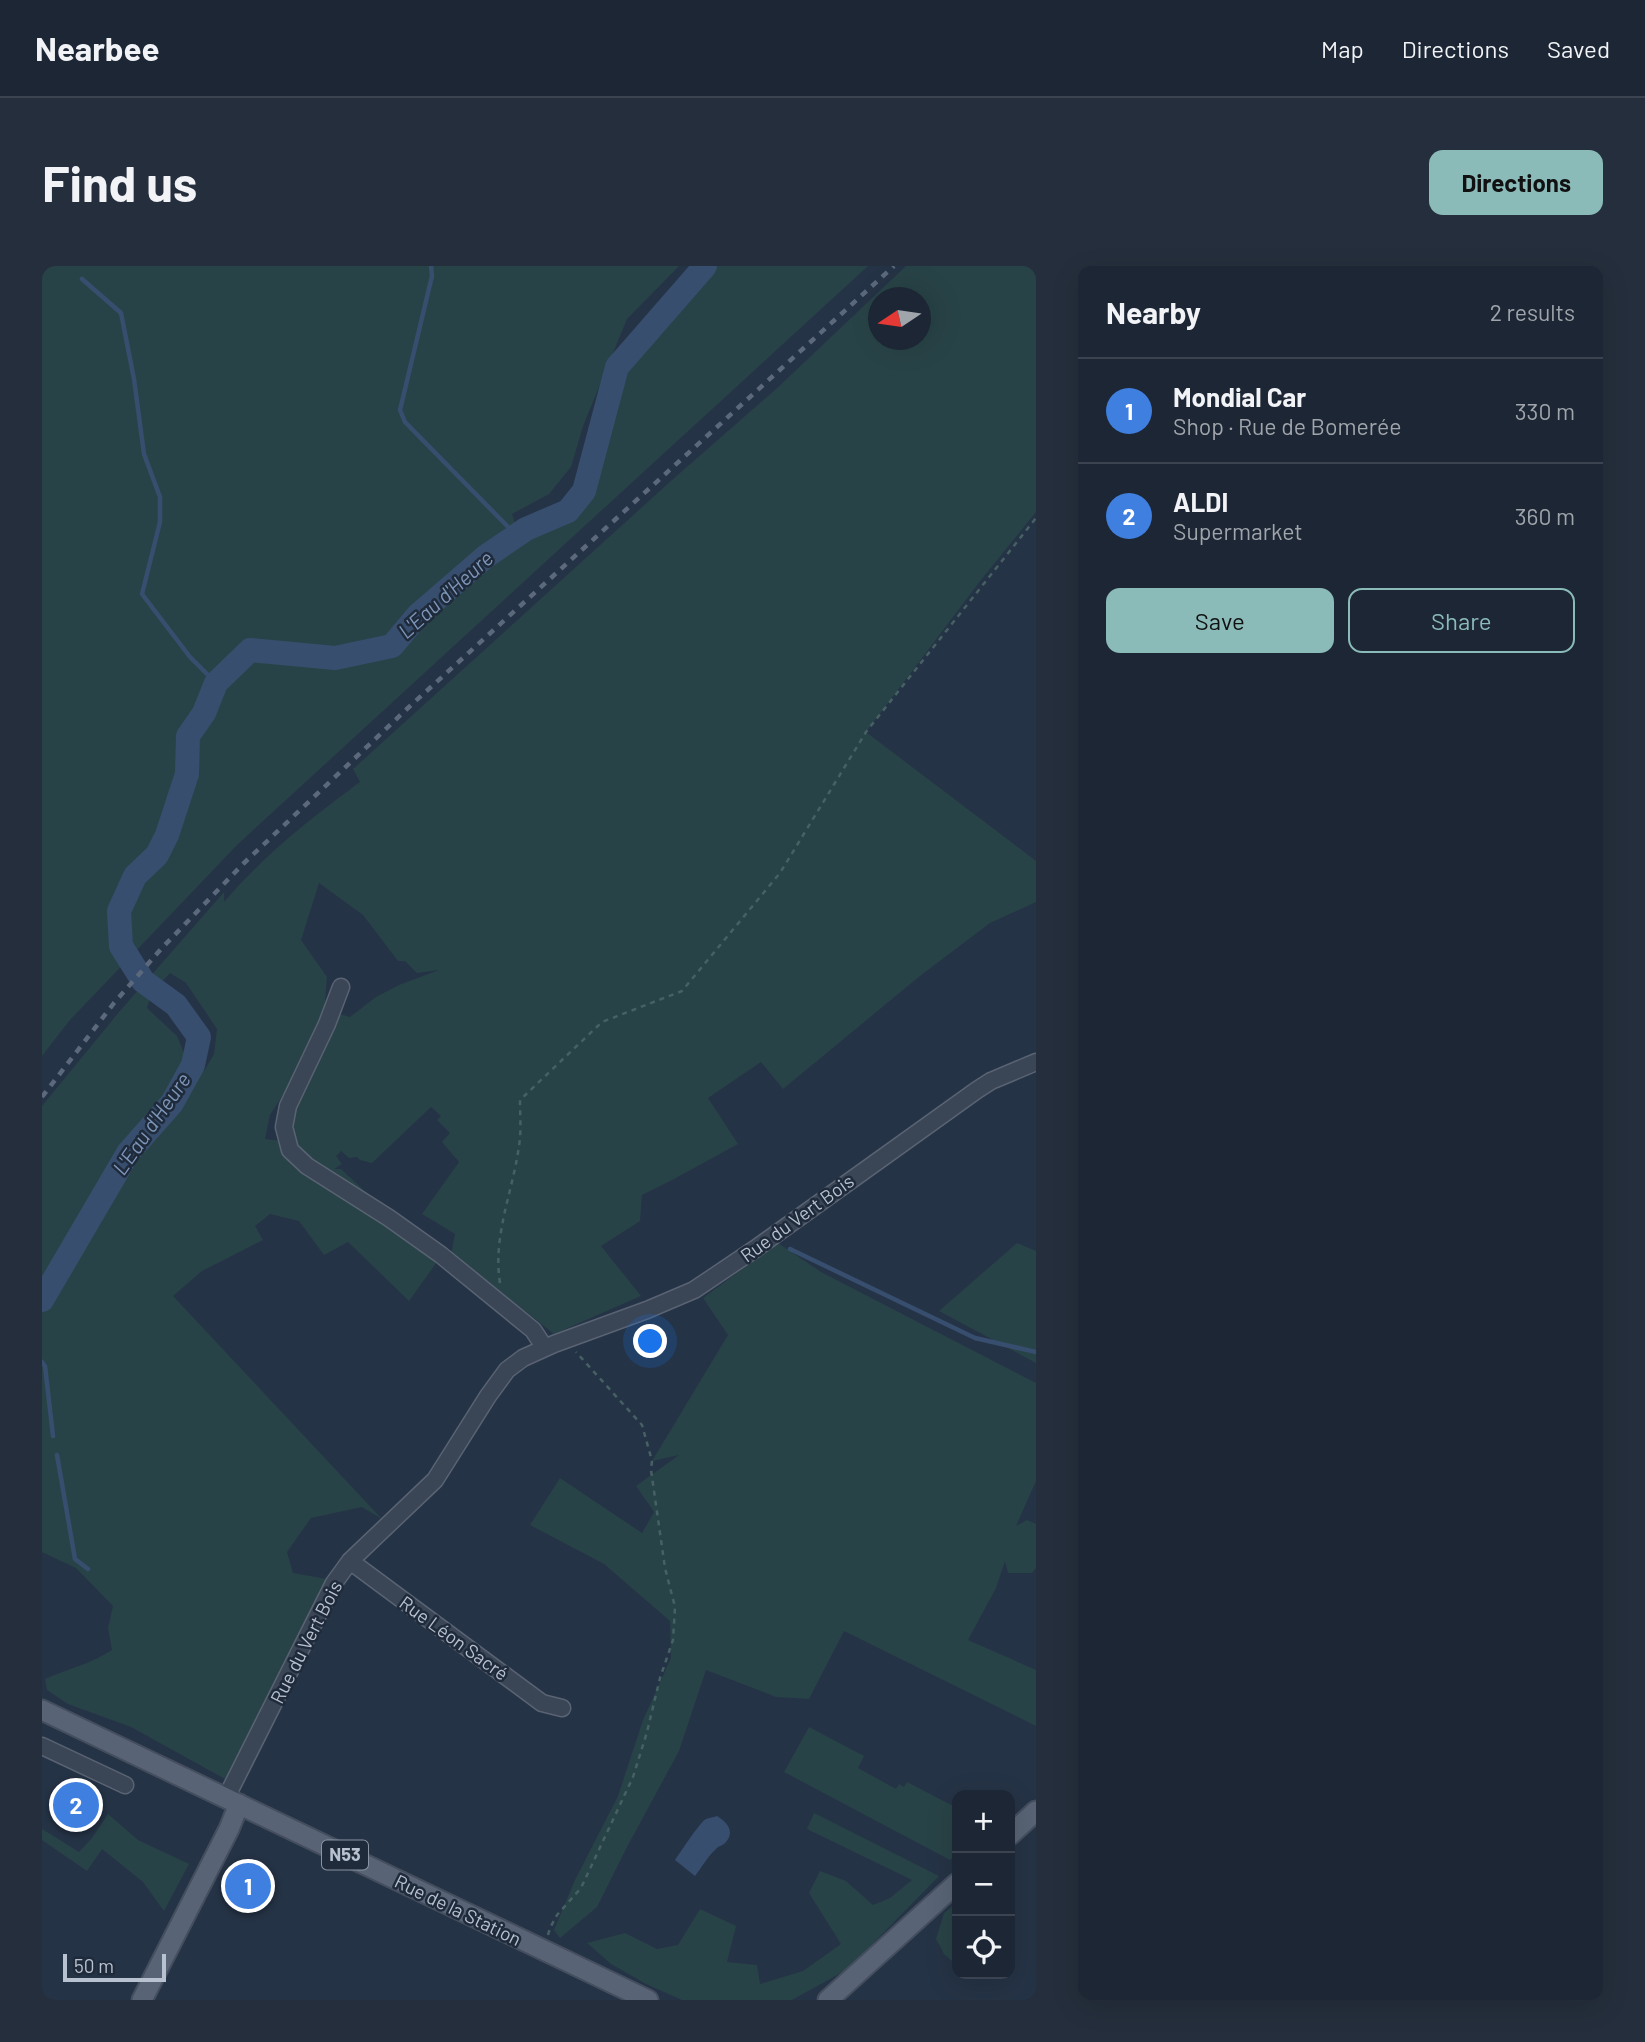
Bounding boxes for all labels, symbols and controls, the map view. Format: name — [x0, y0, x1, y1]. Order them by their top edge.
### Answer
text: Nearbee — [35, 28, 159, 68]
text: Map — [1321, 34, 1364, 63]
text: Directions — [1402, 34, 1509, 63]
text: Saved — [1547, 34, 1610, 63]
button: Directions — [1429, 150, 1603, 215]
text: Find us — [42, 153, 197, 212]
north arrow — [868, 287, 931, 350]
text: Nearby — [1106, 294, 1201, 330]
text: 2 results — [1490, 298, 1575, 326]
text: Mondial Car — [1173, 381, 1306, 412]
text: 1 — [1125, 397, 1133, 425]
text: 330 m — [1515, 397, 1575, 425]
text: Shop · Rue de Bomerée — [1173, 412, 1401, 440]
text: ALDI — [1173, 486, 1228, 517]
text: 2 — [1123, 502, 1135, 530]
text: 360 m — [1515, 502, 1575, 530]
text: Supermarket — [1173, 517, 1303, 545]
water label: L'Eau d'Heure — [392, 545, 498, 643]
button: Save — [1106, 588, 1334, 653]
button: Share — [1348, 588, 1575, 653]
water label: L'Eau d'Heure — [106, 1067, 195, 1179]
street label: Rue du Vert Bois — [735, 1169, 858, 1266]
your location — [633, 1324, 667, 1358]
street label: Rue du Vert Bois — [265, 1577, 346, 1707]
street label: Rue Léon Sacré — [395, 1590, 513, 1685]
pin: 2 — [53, 1779, 99, 1831]
map controls — [952, 1790, 1015, 1979]
button: + — [952, 1790, 1015, 1853]
road number: N53 — [322, 1840, 368, 1870]
button: − — [952, 1853, 1015, 1916]
pin: 1 — [225, 1860, 271, 1912]
street label: Rue de la Station — [391, 1869, 525, 1950]
button: locate — [952, 1916, 1015, 1979]
scale bar — [63, 1951, 166, 1983]
text: 50 m — [74, 1954, 114, 1977]

